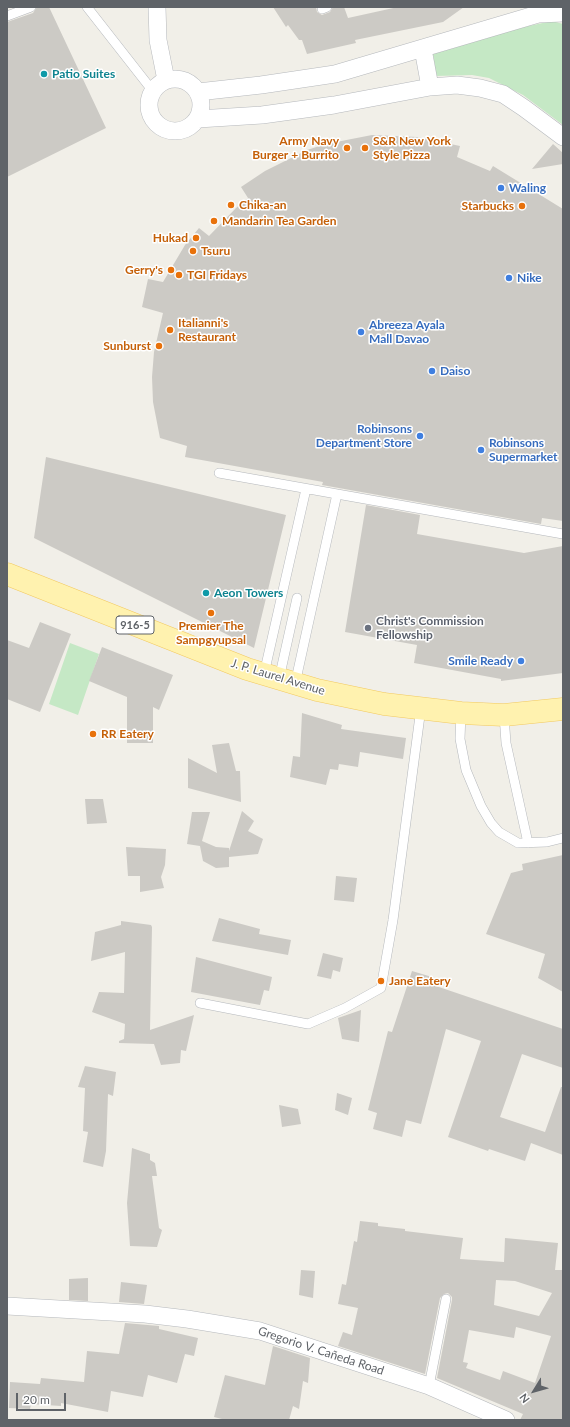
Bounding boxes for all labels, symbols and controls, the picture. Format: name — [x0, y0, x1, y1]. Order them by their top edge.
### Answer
place label: Patio Suites — [52, 67, 115, 81]
marker: Patio Suites — [39, 69, 49, 79]
place label: Army Navy Burger + Burrito — [252, 134, 339, 162]
place label: S&R New York Style Pizza — [373, 134, 451, 162]
marker: Army Navy Burger + Burrito — [342, 143, 352, 153]
marker: S&R New York Style Pizza — [360, 143, 370, 153]
place label: Waling — [509, 181, 546, 195]
marker: Waling — [496, 183, 506, 193]
place label: Chika-an — [239, 198, 287, 212]
place label: Starbucks — [462, 199, 514, 213]
marker: Chika-an — [226, 200, 236, 210]
marker: Starbucks — [517, 201, 527, 211]
place label: Mandarin Tea Garden — [222, 214, 336, 228]
marker: Mandarin Tea Garden — [209, 216, 219, 226]
place label: Hukad — [153, 231, 188, 245]
marker: Hukad — [191, 233, 201, 243]
place label: Tsuru — [201, 244, 230, 258]
marker: Tsuru — [188, 246, 198, 256]
place label: Gerry's — [125, 263, 163, 277]
marker: Gerry's — [166, 265, 176, 275]
place label: TGI Fridays — [187, 268, 247, 282]
marker: TGI Fridays — [174, 270, 184, 280]
place label: Nike — [517, 271, 542, 285]
marker: Nike — [504, 273, 514, 283]
place label: Italianni's Restaurant — [178, 316, 236, 344]
place label: Abreeza Ayala Mall Davao — [369, 318, 445, 346]
marker: Italianni's Restaurant — [165, 325, 175, 335]
marker: Abreeza Ayala Mall Davao — [356, 327, 366, 337]
place label: Sunburst — [103, 339, 151, 353]
marker: Sunburst — [154, 341, 164, 351]
place label: Daiso — [440, 364, 470, 378]
marker: Daiso — [427, 366, 437, 376]
place label: Robinsons Department Store — [316, 422, 412, 450]
marker: Robinsons Department Store — [415, 431, 425, 441]
place label: Robinsons Supermarket — [489, 436, 557, 464]
marker: Robinsons Supermarket — [476, 445, 486, 455]
place label: Aeon Towers — [214, 586, 283, 600]
marker: Aeon Towers — [201, 588, 211, 598]
marker: Premier The Sampgyupsal — [206, 608, 216, 618]
place label: Christ's Commission Fellowship — [376, 614, 484, 642]
road number: 916-5 — [116, 616, 154, 634]
place label: Premier The Sampgyupsal — [176, 619, 246, 647]
marker: Christ's Commission Fellowship — [363, 623, 373, 633]
place label: Smile Ready — [448, 654, 513, 668]
street label: J. P. Laurel Avenue — [229, 656, 327, 698]
marker: Smile Ready — [516, 656, 526, 666]
place label: RR Eatery — [101, 727, 154, 741]
marker: RR Eatery — [88, 729, 98, 739]
place label: Jane Eatery — [389, 974, 451, 988]
marker: Jane Eatery — [376, 976, 386, 986]
street label: Gregorio V. Cañeda Road — [256, 1324, 386, 1378]
north arrow — [514, 1371, 554, 1411]
scale bar — [18, 1385, 68, 1411]
text: N — [516, 1391, 532, 1406]
text: 20 m — [23, 1392, 50, 1407]

